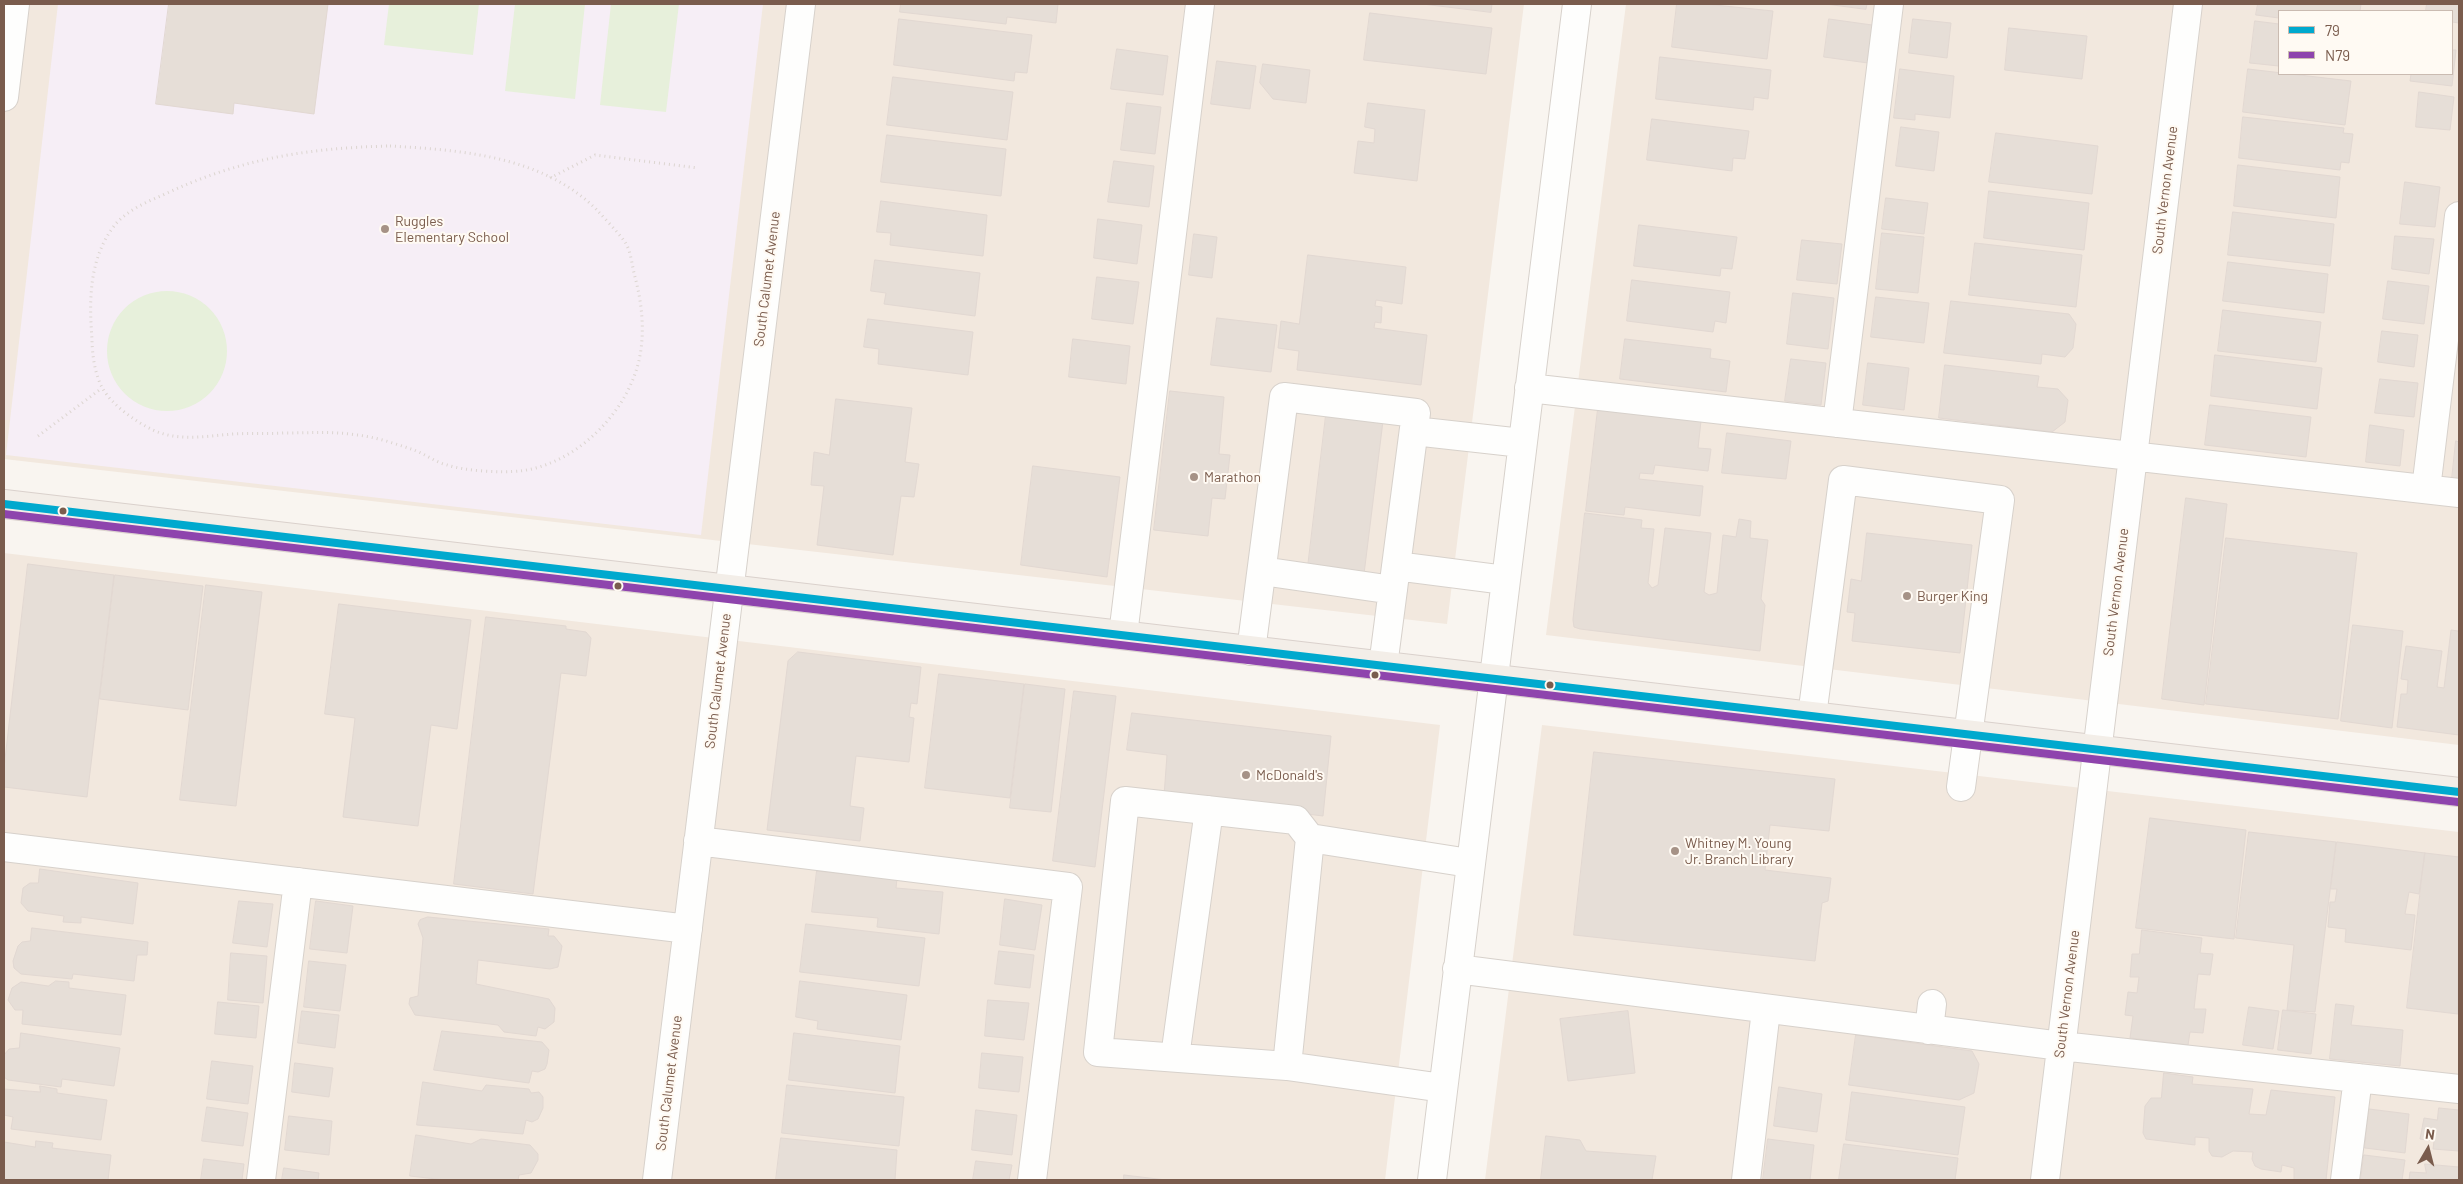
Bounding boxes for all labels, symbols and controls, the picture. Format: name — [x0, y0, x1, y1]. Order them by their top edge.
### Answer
legend — [2278, 10, 2453, 75]
text: 79 — [2325, 21, 2340, 39]
text: N79 — [2325, 46, 2350, 64]
street label: South Vernon Avenue — [2149, 125, 2181, 255]
street label: South Calumet Avenue — [750, 210, 784, 348]
place label: Ruggles Elementary School — [395, 213, 509, 246]
marker: Ruggles Elementary School — [379, 223, 391, 235]
place label: Marathon — [1204, 469, 1261, 485]
marker: Marathon — [1188, 471, 1200, 483]
unlabelled marker — [58, 506, 68, 516]
street label: South Vernon Avenue — [2100, 527, 2132, 657]
unlabelled marker — [613, 581, 623, 591]
place label: Burger King — [1917, 588, 1988, 604]
marker: Burger King — [1901, 590, 1913, 602]
street label: South Calumet Avenue — [701, 612, 735, 750]
unlabelled marker — [1370, 670, 1380, 680]
unlabelled marker — [1545, 680, 1555, 690]
place label: McDonald's — [1256, 767, 1323, 783]
marker: McDonald's — [1240, 769, 1252, 781]
place label: Whitney M. Young Jr. Branch Library — [1685, 835, 1794, 868]
marker: Whitney M. Young Jr. Branch Library — [1669, 845, 1681, 857]
street label: South Vernon Avenue — [2051, 929, 2083, 1059]
street label: South Calumet Avenue — [652, 1014, 686, 1152]
north arrow — [2403, 1124, 2453, 1174]
text: N — [2424, 1125, 2436, 1143]

